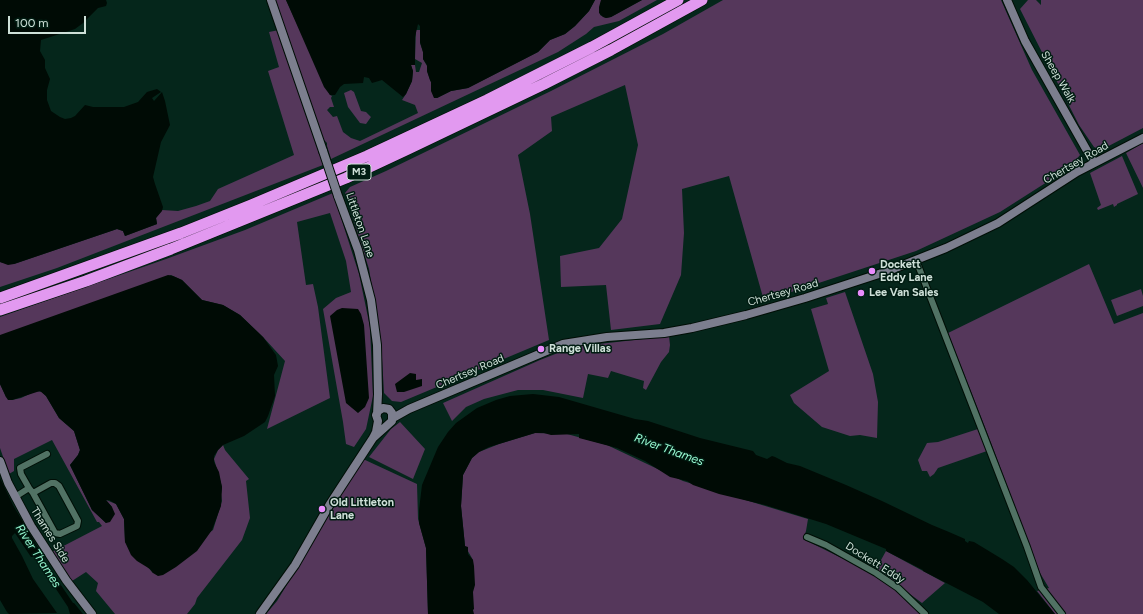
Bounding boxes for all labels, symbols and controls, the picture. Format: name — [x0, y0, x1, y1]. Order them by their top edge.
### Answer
scale bar — [10, 8, 88, 34]
text: 100 m — [15, 16, 49, 30]
street label: Sheep Walk — [1038, 49, 1078, 105]
street label: Chertsey Road — [1041, 139, 1111, 187]
road number: M3 — [347, 164, 371, 180]
street label: Littleton Lane — [343, 191, 377, 259]
place label: Dockett Eddy Lane — [880, 258, 933, 284]
marker: Dockett Eddy Lane — [867, 266, 877, 276]
street label: Chertsey Road — [746, 277, 820, 309]
place label: Lee Van Sales — [869, 286, 938, 300]
marker: Lee Van Sales — [856, 288, 866, 298]
place label: Range Villas — [549, 342, 611, 356]
marker: Range Villas — [536, 344, 546, 354]
street label: Chertsey Road — [434, 352, 506, 392]
water label: River Thames — [632, 431, 706, 469]
place label: Old Littleton Lane — [330, 496, 394, 522]
marker: Old Littleton Lane — [317, 504, 327, 514]
street label: Thames Side — [28, 505, 72, 565]
water label: River Thames — [12, 522, 64, 590]
street label: Dockett Eddy — [843, 540, 907, 586]

